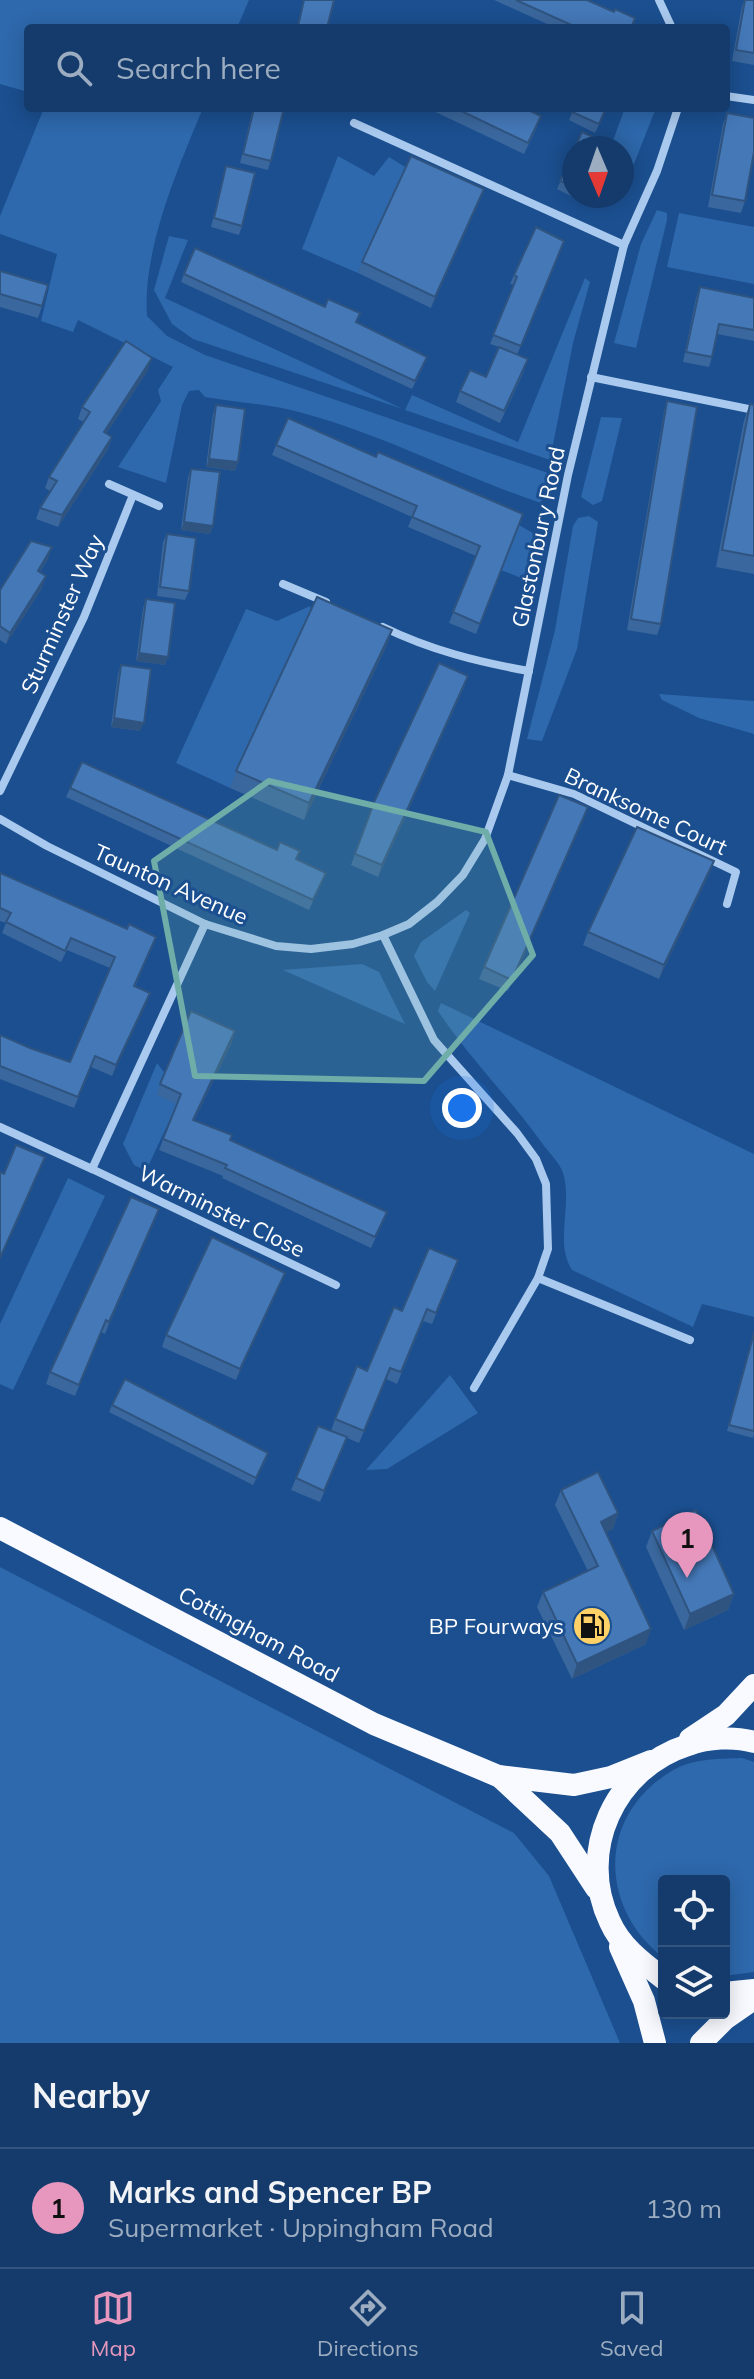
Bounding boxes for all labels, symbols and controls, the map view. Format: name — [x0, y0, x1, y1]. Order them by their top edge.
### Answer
search box — [24, 24, 730, 112]
icon: search — [52, 46, 96, 90]
text: Search here — [116, 49, 281, 87]
north arrow — [562, 136, 634, 208]
street label: Glastonbury Road — [505, 444, 571, 630]
street label: Sturminster Way — [14, 530, 110, 698]
street label: Branksome Court — [560, 761, 732, 861]
street label: Taunton Avenue — [90, 837, 252, 931]
your location — [442, 1088, 482, 1128]
street label: Warminster Close — [134, 1159, 310, 1263]
pin: 1 — [661, 1512, 713, 1578]
street label: Cottingham Road — [174, 1580, 344, 1688]
fuel station icon: BP Fourways — [571, 1605, 613, 1647]
place label: BP Fourways — [429, 1612, 564, 1640]
map controls — [658, 1875, 730, 2019]
button: locate — [658, 1875, 730, 1947]
button: layers — [658, 1947, 730, 2019]
text: Nearby — [32, 2074, 150, 2117]
text: Marks and Spencer BP — [108, 2173, 432, 2211]
text: 1 — [50, 2192, 66, 2225]
text: 130 m — [646, 2192, 722, 2225]
text: Supermarket · Uppingham Road — [108, 2211, 494, 2244]
tab: Map — [91, 2286, 136, 2362]
tab: Directions — [317, 2286, 419, 2362]
tab: Saved — [600, 2286, 663, 2362]

